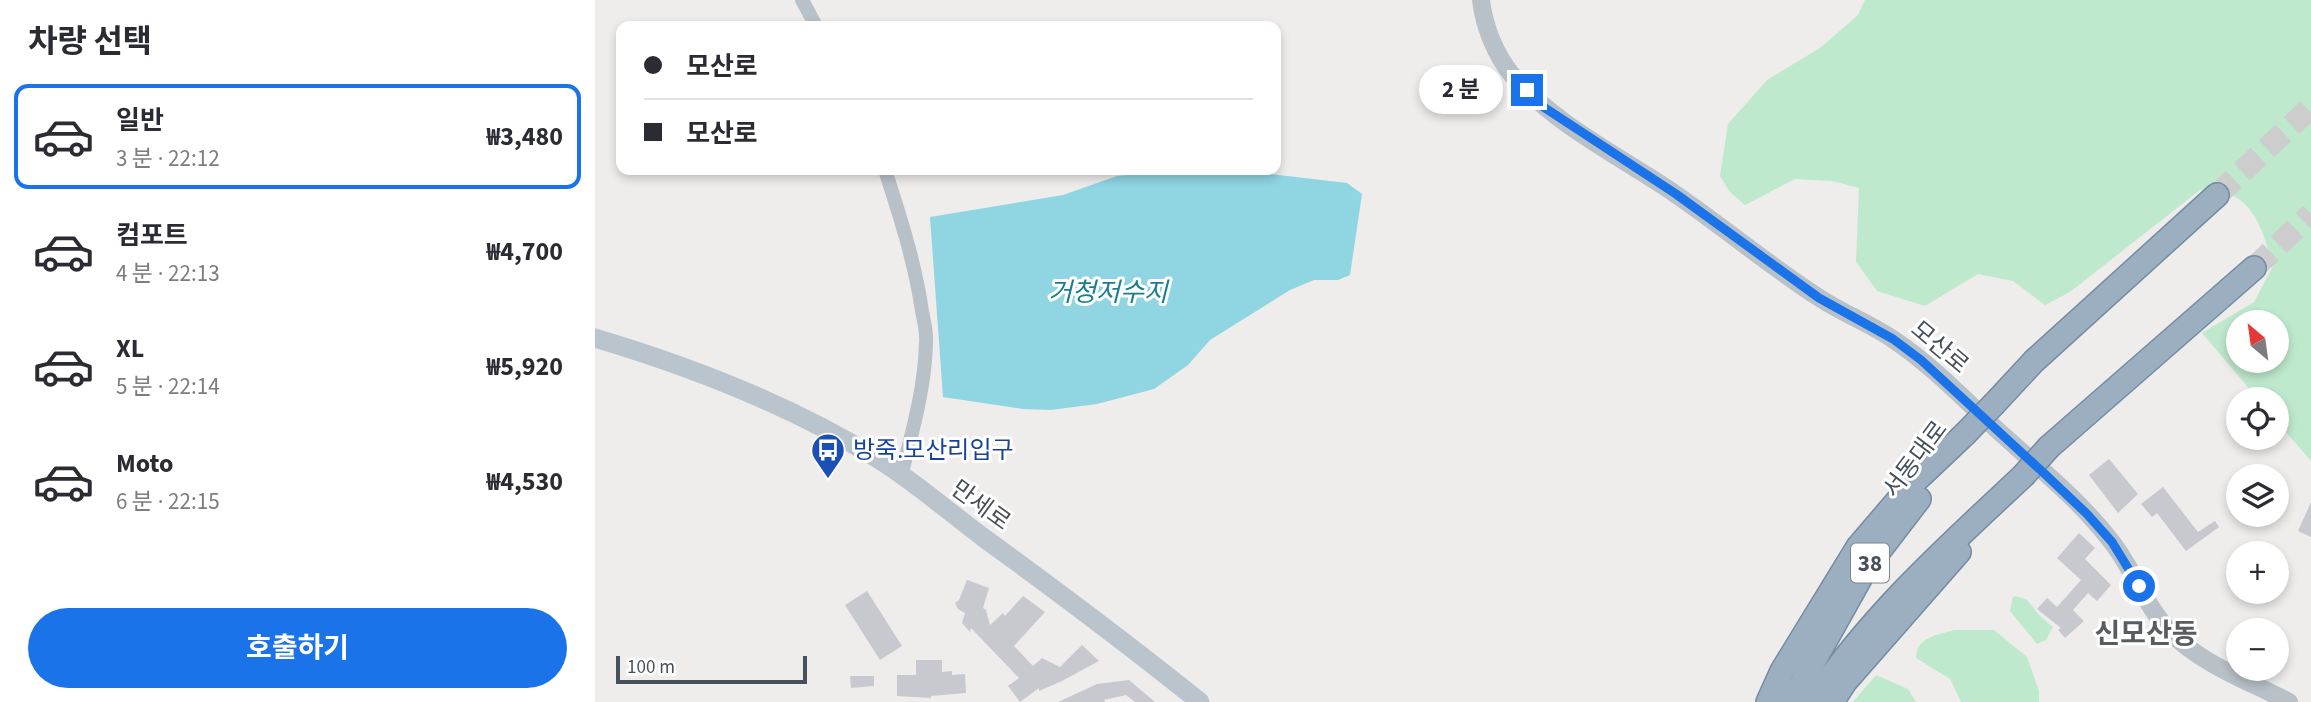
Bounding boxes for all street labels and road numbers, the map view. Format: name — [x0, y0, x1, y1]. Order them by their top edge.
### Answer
street label: 모산로 — [1903, 313, 1976, 382]
street label: 서동대로 — [1875, 413, 1956, 505]
street label: 만세로 — [944, 472, 1018, 539]
road number: 38 — [1851, 544, 1889, 582]

